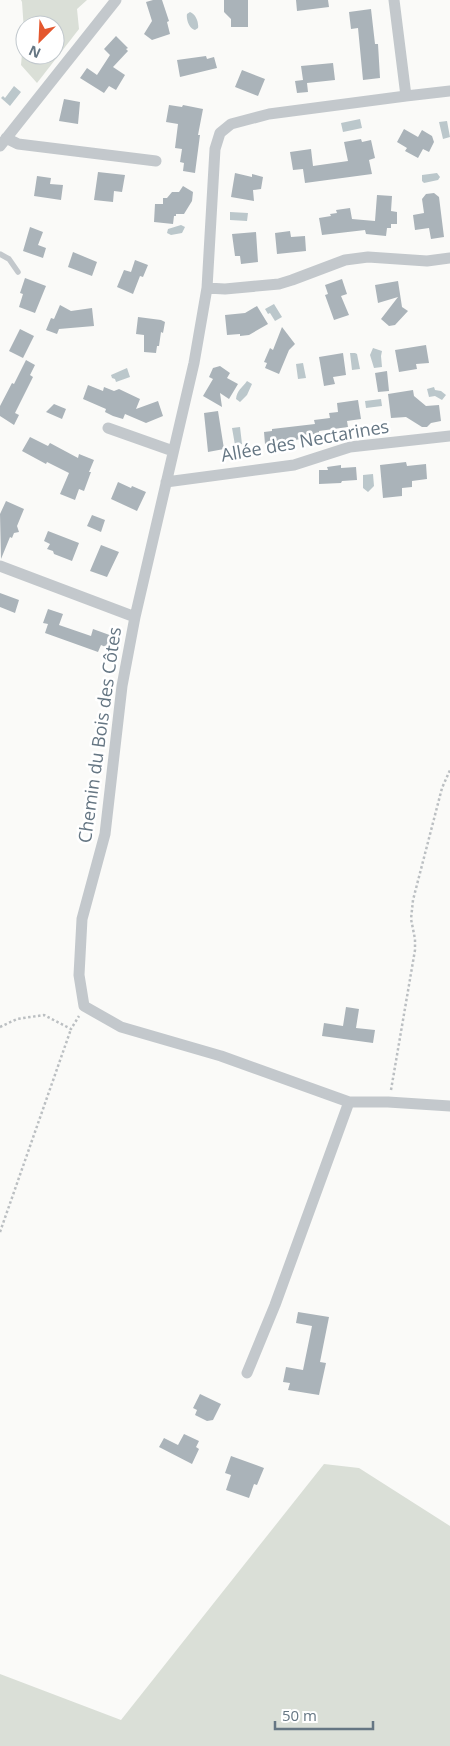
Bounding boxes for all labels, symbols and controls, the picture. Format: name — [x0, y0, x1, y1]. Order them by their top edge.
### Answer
north arrow — [15, 15, 65, 65]
text: N — [25, 41, 44, 63]
street label: Allée des Nectarines — [219, 413, 391, 467]
street label: Chemin du Bois des Côtes — [72, 625, 126, 844]
scale bar — [275, 1698, 372, 1730]
text: 50 m — [282, 1705, 317, 1725]

